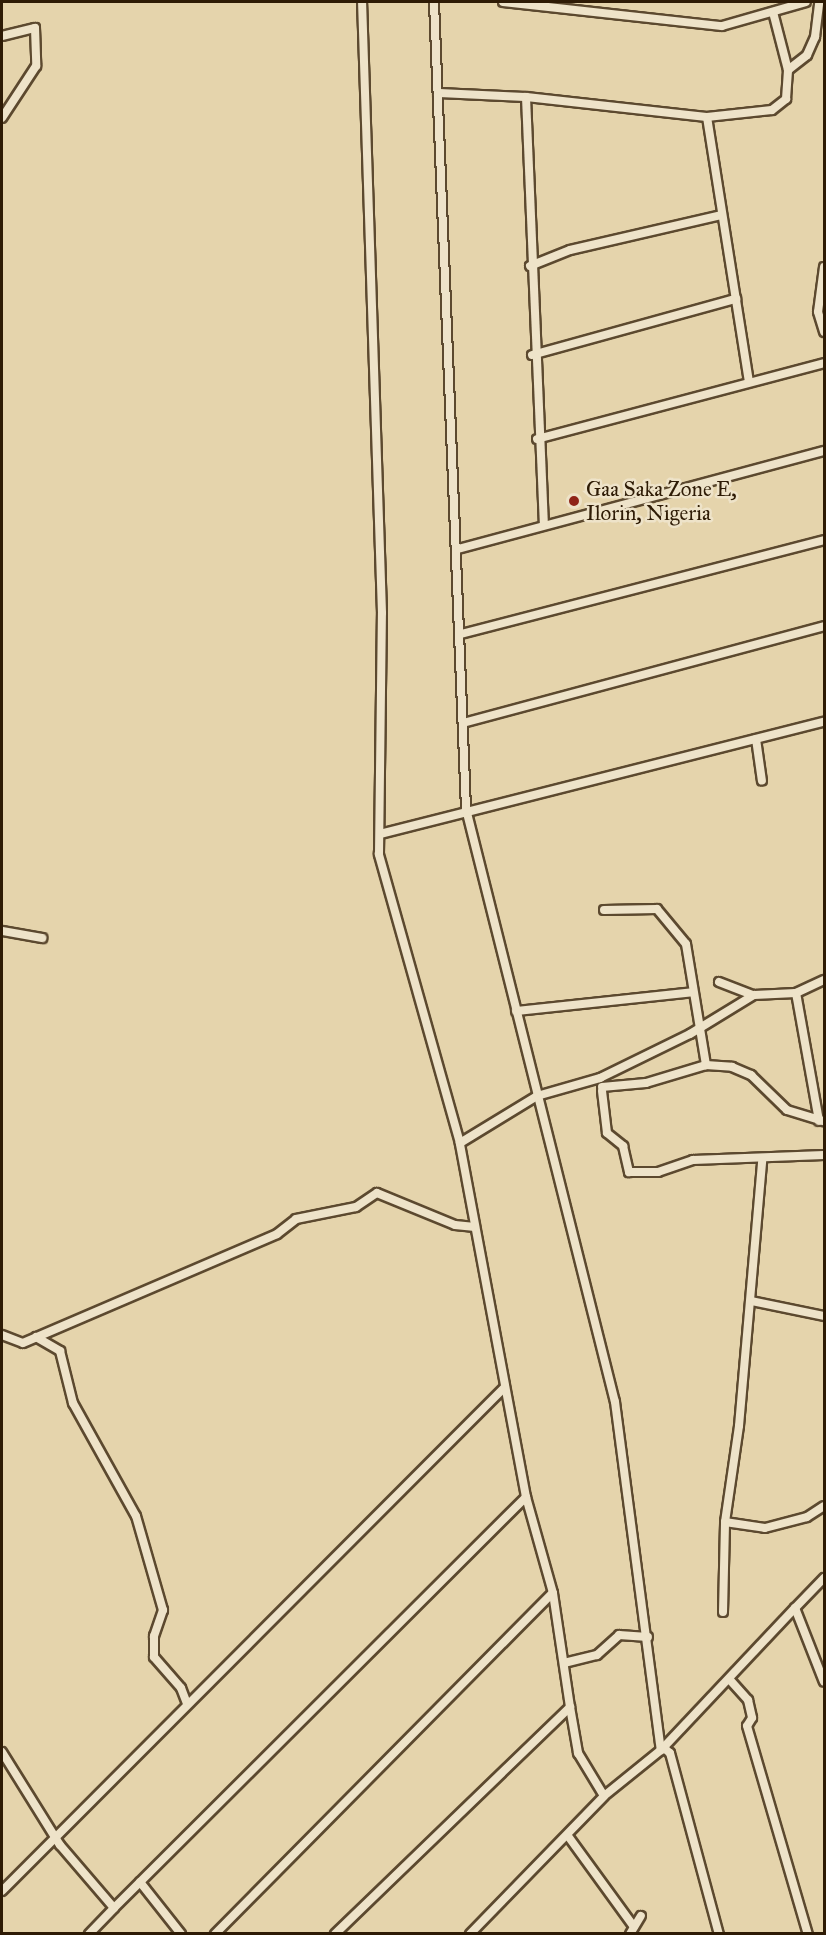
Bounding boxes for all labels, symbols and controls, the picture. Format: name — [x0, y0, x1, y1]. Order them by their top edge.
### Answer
place label: Gaa Saka Zone E, Ilorin, Nigeria — [586, 476, 737, 526]
marker: Gaa Saka Zone E, Ilorin, Nigeria — [567, 494, 581, 508]

